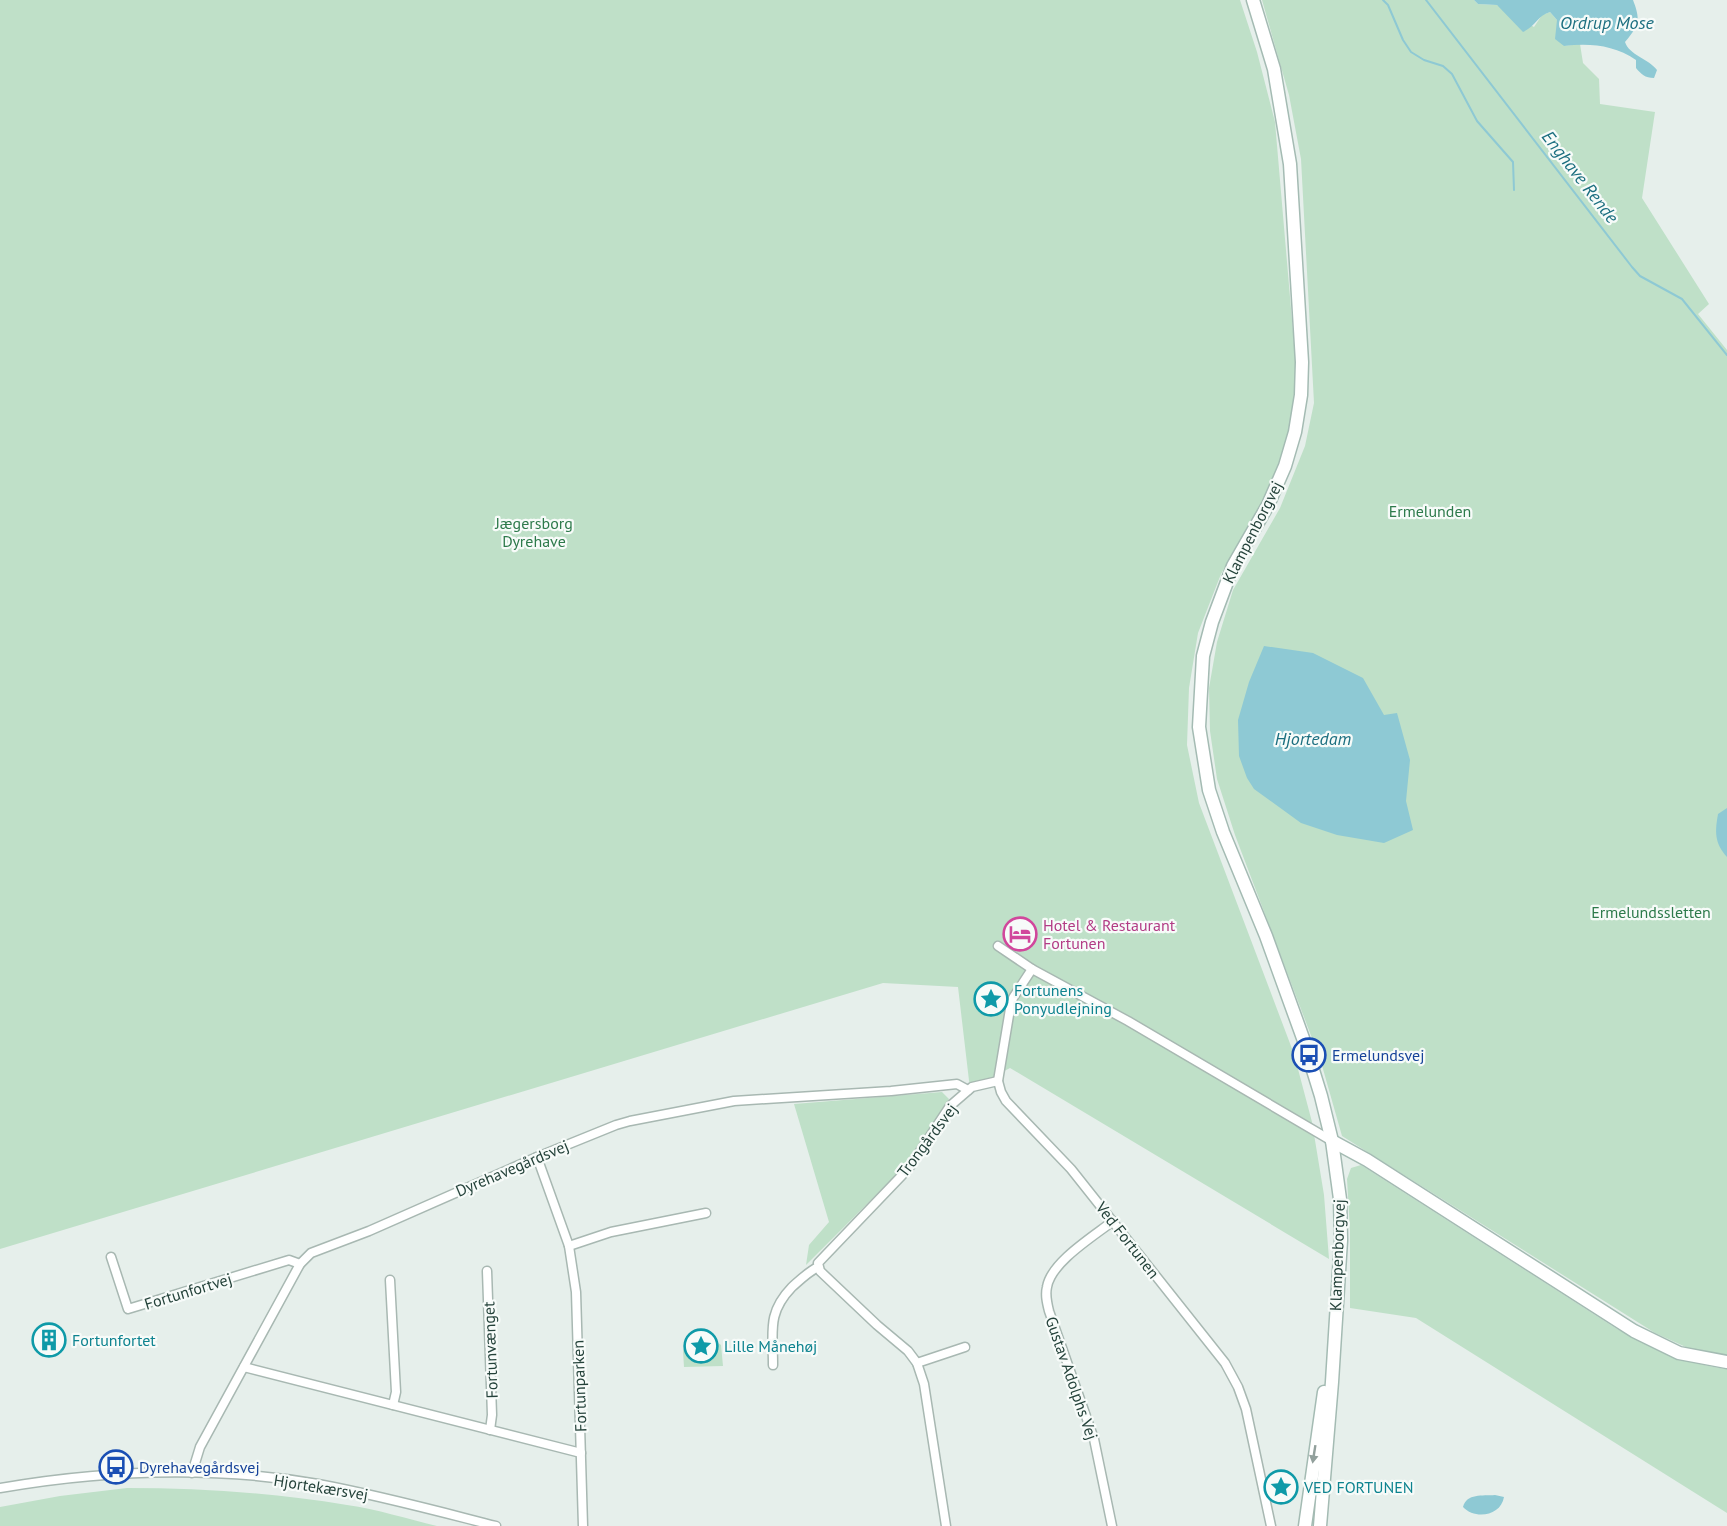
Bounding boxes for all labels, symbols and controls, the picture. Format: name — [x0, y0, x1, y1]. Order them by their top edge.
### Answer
water label: Ordrup Mose — [1560, 11, 1655, 34]
water label: Enghave Rende — [1537, 126, 1624, 228]
street label: Klampenborgvej — [1218, 478, 1286, 586]
park label: Ermelunden — [1389, 501, 1471, 521]
park label: Jægersborg Dyrehave — [494, 513, 573, 551]
water label: Hjortedam — [1275, 727, 1351, 750]
park label: Ermelundssletten — [1591, 902, 1711, 922]
place label: Hotel & Restaurant Fortunen — [1043, 915, 1176, 953]
hotel icon: Hotel & Restaurant Fortunen — [1002, 916, 1038, 952]
place label: Fortunens Ponyudlejning — [1014, 980, 1112, 1018]
place icon: Fortunens Ponyudlejning — [973, 981, 1009, 1017]
bus stop icon: Ermelundsvej — [1291, 1037, 1327, 1073]
place label: Ermelundsvej — [1332, 1045, 1424, 1065]
street label: Trongårdsvej — [893, 1099, 961, 1181]
street label: Dyrehavegårdsvej — [453, 1135, 571, 1201]
street label: Ved Fortunen — [1091, 1197, 1164, 1282]
street label: Klampenborgvej — [1325, 1199, 1349, 1311]
street label: Fortunfortvej — [142, 1268, 234, 1314]
street label: Fortunvænget — [478, 1301, 502, 1399]
street label: Gustav Adolphs Vej — [1042, 1314, 1102, 1442]
building icon: Fortunfortet — [31, 1322, 67, 1358]
place icon: Lille Månehøj — [683, 1328, 719, 1364]
place label: Fortunfortet — [72, 1330, 156, 1350]
place label: Lille Månehøj — [724, 1336, 817, 1356]
street label: Fortunparken — [567, 1340, 591, 1432]
one-way arrow — [1309, 1445, 1318, 1464]
bus stop icon: Dyrehavegårdsvej — [98, 1449, 134, 1485]
place label: Dyrehavegårdsvej — [139, 1457, 260, 1477]
place icon: VED FORTUNEN — [1263, 1469, 1299, 1505]
street label: Hjortekærsvej — [272, 1470, 370, 1504]
place label: VED FORTUNEN — [1303, 1477, 1414, 1497]

